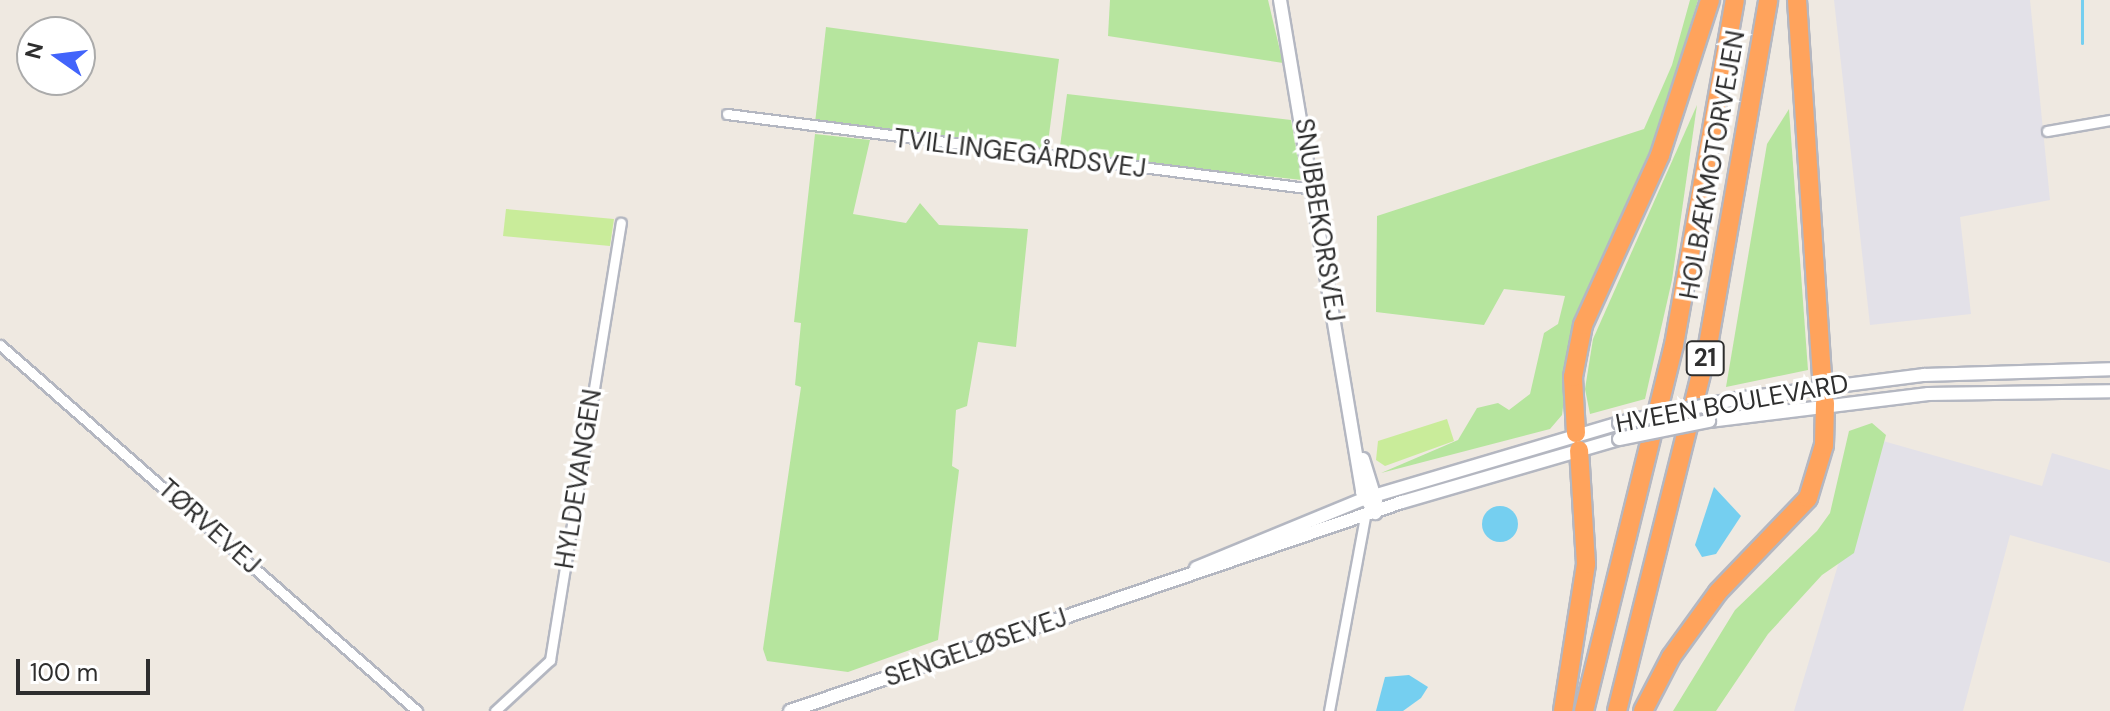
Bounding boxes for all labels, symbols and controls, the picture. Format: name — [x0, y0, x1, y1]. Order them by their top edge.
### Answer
north arrow — [16, 16, 96, 96]
street label: HOLBÆKMOTORVEJEN — [1674, 28, 1752, 302]
text: N — [18, 39, 50, 62]
street label: SNUBBEKORSVEJ — [1288, 116, 1350, 324]
street label: TVILLINGEGÅRDSVEJ — [892, 123, 1148, 185]
road number: 21 — [1685, 338, 1725, 378]
street label: HVEEN BOULEVARD — [1613, 368, 1851, 440]
street label: HYLDEVANGEN — [549, 387, 609, 571]
street label: TØRVEVEJ — [152, 473, 266, 581]
street label: SENGELØSEVEJ — [881, 602, 1071, 694]
scale bar — [20, 643, 154, 693]
text: 100 m — [30, 657, 98, 688]

